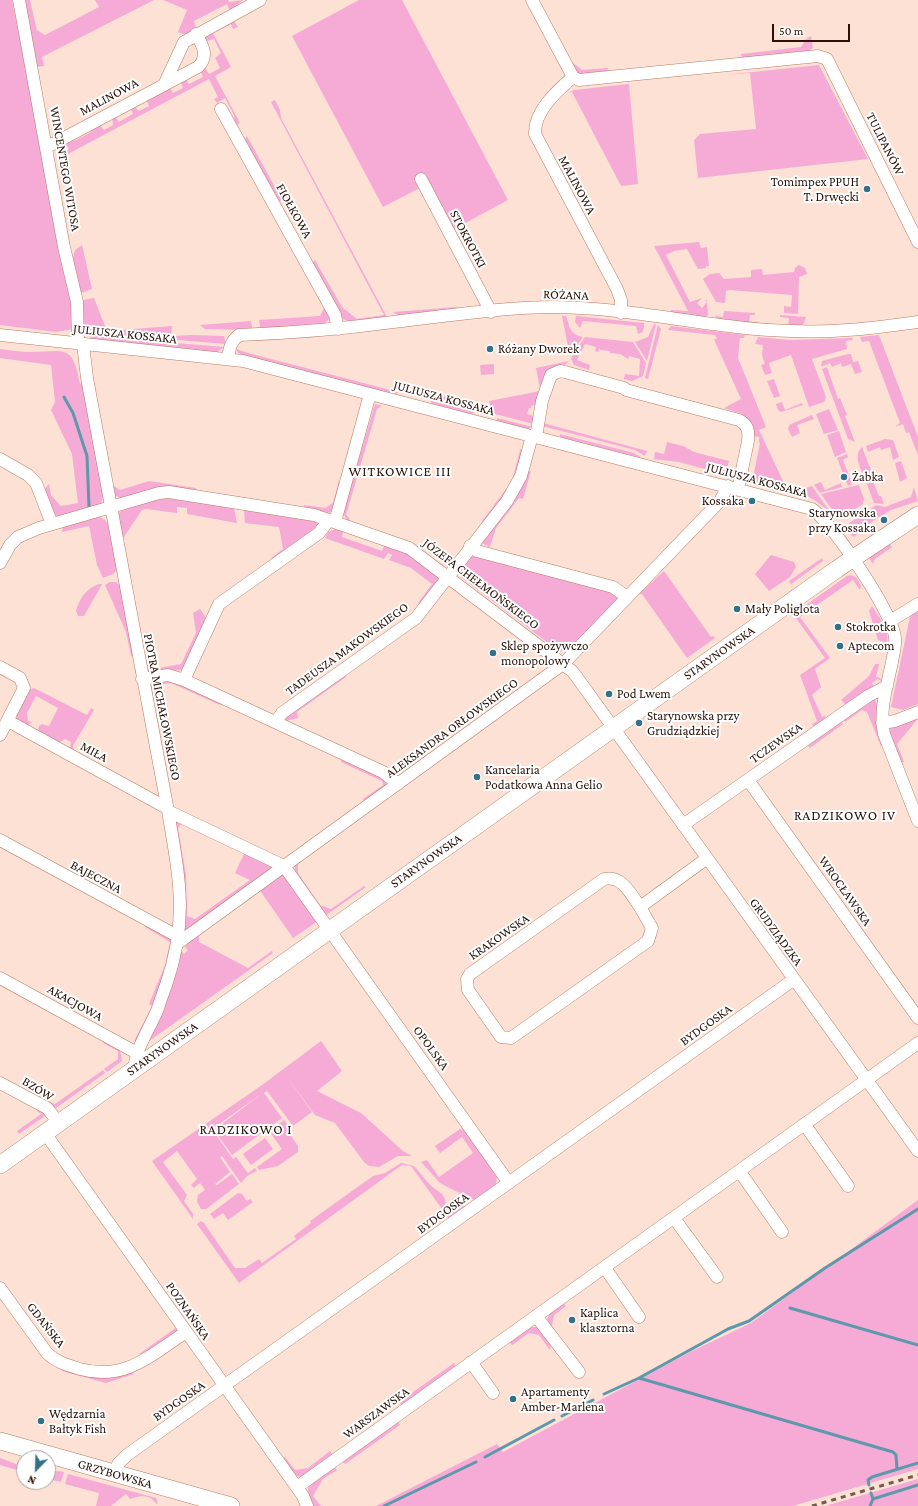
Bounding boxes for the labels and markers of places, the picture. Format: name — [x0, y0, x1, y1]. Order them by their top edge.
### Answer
place label: Tomimpex PPUH T. Drwęcki — [771, 174, 859, 205]
marker: Tomimpex PPUH T. Drwęcki — [862, 184, 872, 194]
place label: Różany Dworek — [498, 341, 579, 357]
marker: Różany Dworek — [485, 344, 495, 354]
place label: Żabka — [852, 469, 884, 485]
marker: Żabka — [839, 472, 849, 482]
place label: Kossaka — [702, 493, 744, 509]
marker: Kossaka — [747, 496, 757, 506]
place label: Starynowska przy Kossaka — [809, 505, 876, 536]
marker: Starynowska przy Kossaka — [879, 515, 889, 525]
place label: Mały Poliglota — [745, 601, 820, 617]
marker: Mały Poliglota — [732, 604, 742, 614]
place label: Stokrotka — [846, 619, 896, 635]
marker: Stokrotka — [833, 622, 843, 632]
place label: Sklep spożywczo monopolowy — [501, 638, 588, 669]
place label: Aptecom — [848, 638, 894, 654]
marker: Aptecom — [835, 641, 845, 651]
marker: Sklep spożywczo monopolowy — [488, 648, 498, 658]
place label: Pod Lwem — [617, 686, 671, 702]
marker: Pod Lwem — [604, 689, 614, 699]
place label: Starynowska przy Grudziądzkiej — [647, 708, 739, 739]
marker: Starynowska przy Grudziądzkiej — [634, 718, 644, 728]
place label: Kancelaria Podatkowa Anna Gelio — [485, 762, 602, 793]
marker: Kancelaria Podatkowa Anna Gelio — [472, 772, 482, 782]
place label: Kaplica klasztorna — [580, 1305, 635, 1336]
marker: Kaplica klasztorna — [567, 1315, 577, 1325]
place label: Apartamenty Amber-Marlena — [521, 1384, 604, 1415]
marker: Apartamenty Amber-Marlena — [508, 1394, 518, 1404]
place label: Wędzarnia Bałtyk Fish — [49, 1406, 106, 1437]
marker: Wędzarnia Bałtyk Fish — [36, 1416, 46, 1426]

